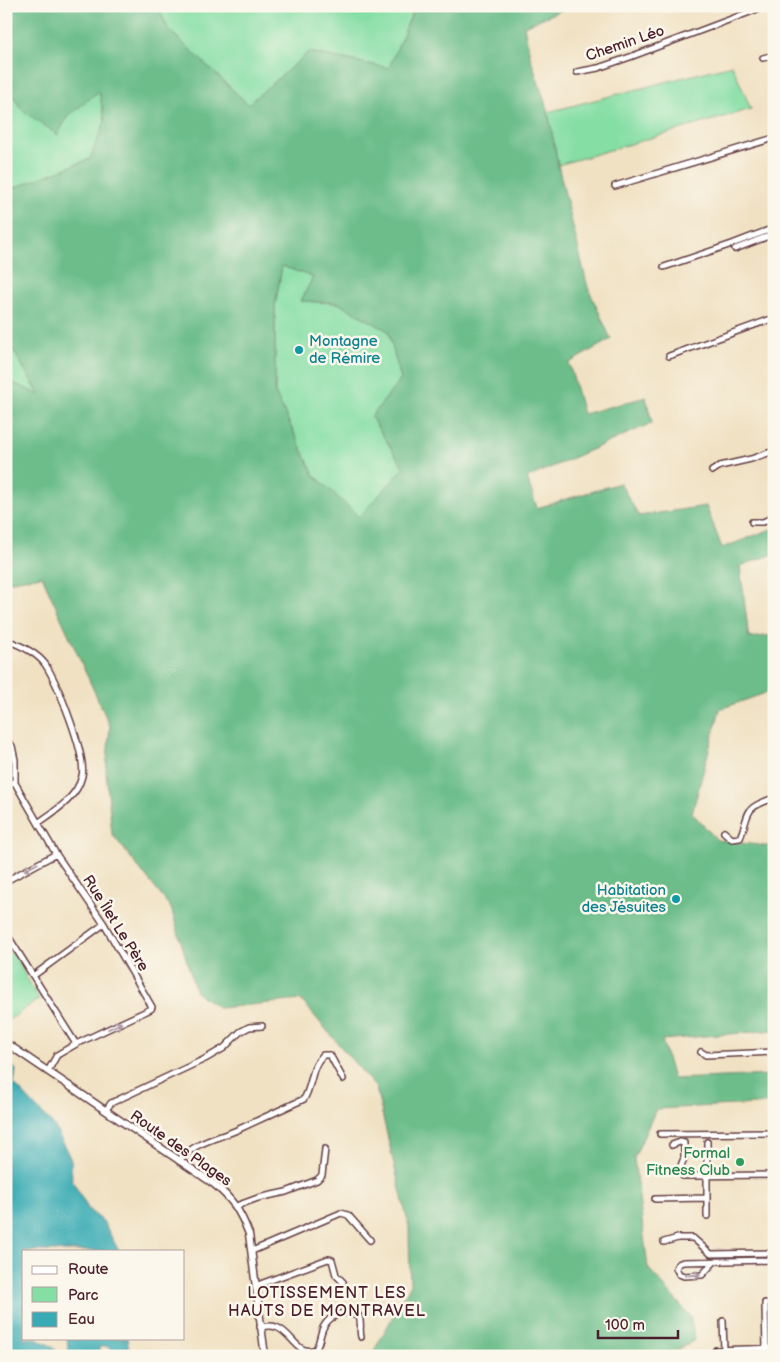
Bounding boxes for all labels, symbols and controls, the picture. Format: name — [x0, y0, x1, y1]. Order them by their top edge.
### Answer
street label: Chemin Léo — [583, 21, 667, 66]
place label: Montagne de Rémire — [309, 332, 380, 368]
marker: Montagne de Rémire — [293, 344, 305, 356]
one-way arrow — [24, 862, 39, 872]
street label: Rue Îlet Le Père — [78, 872, 153, 975]
place label: Habitation des Jésuites — [582, 881, 667, 917]
marker: Habitation des Jésuites — [670, 893, 682, 905]
one-way arrow — [107, 1021, 122, 1030]
street label: Route des Plages — [126, 1106, 236, 1191]
place label: Formal Fitness Club — [646, 1144, 731, 1180]
marker: Formal Fitness Club — [734, 1156, 746, 1168]
legend — [22, 1250, 185, 1340]
text: Route — [68, 1260, 109, 1279]
one-way arrow — [684, 1271, 700, 1280]
district label: LOTISSEMENT LES HAUTS DE MONTRAVEL — [228, 1284, 426, 1321]
text: Parc — [68, 1286, 98, 1305]
scale bar — [598, 1307, 678, 1339]
text: Eau — [68, 1310, 95, 1329]
text: 100 m — [605, 1316, 645, 1335]

